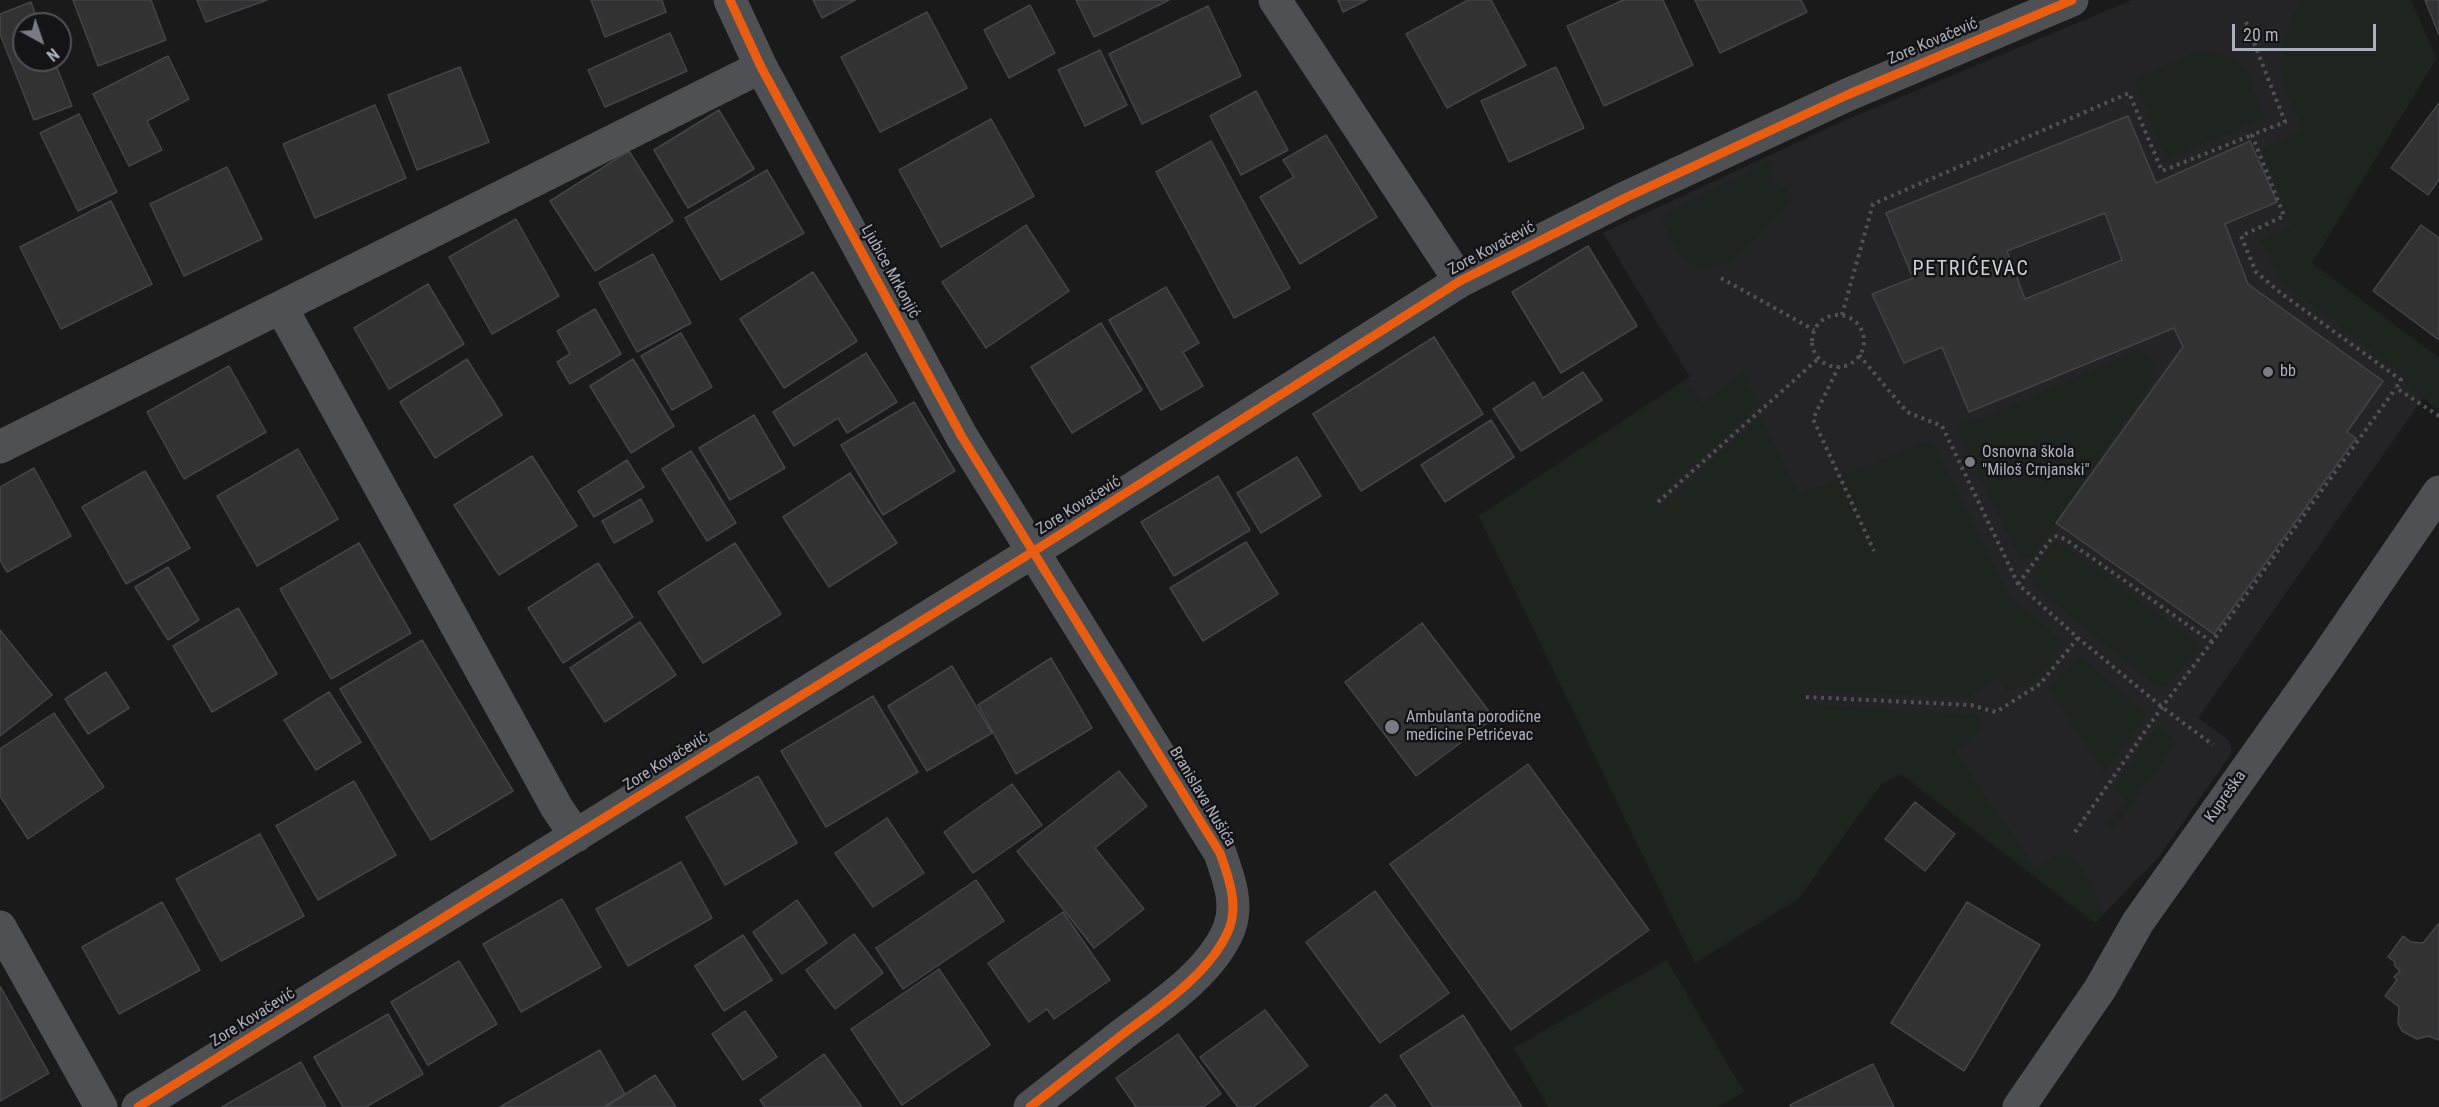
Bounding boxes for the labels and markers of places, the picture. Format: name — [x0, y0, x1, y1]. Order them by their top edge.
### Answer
place label: bb — [2280, 362, 2296, 382]
marker: bb — [2261, 365, 2275, 379]
place label: Osnovna škola "Miloš Crnjanski" — [1982, 443, 2090, 481]
marker: Osnovna škola "Miloš Crnjanski" — [1963, 455, 1977, 469]
place label: Ambulanta porodične medicine Petrićevac — [1406, 708, 1541, 746]
marker: Ambulanta porodične medicine Petrićevac — [1383, 718, 1401, 736]

